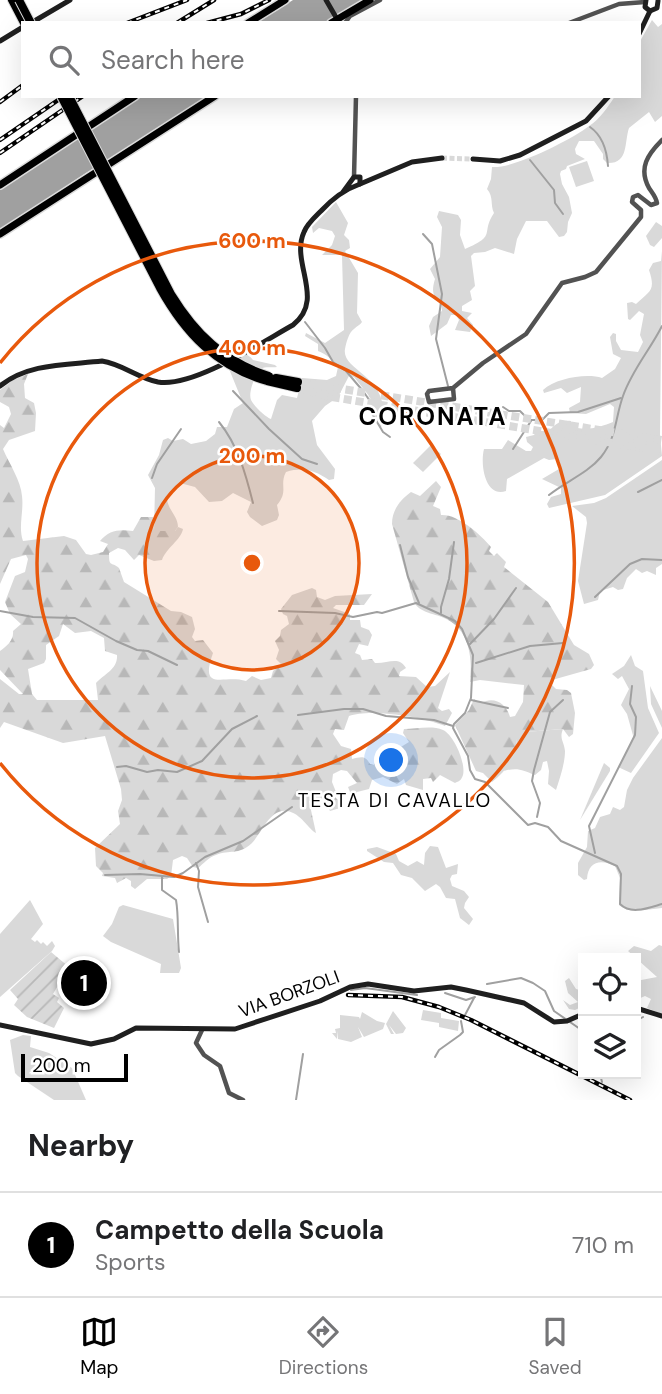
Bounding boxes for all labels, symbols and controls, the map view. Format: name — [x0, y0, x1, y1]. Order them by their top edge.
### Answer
search box — [21, 21, 641, 98]
icon: search — [45, 41, 83, 79]
text: Search here — [101, 43, 244, 77]
text: 600 m — [218, 227, 286, 255]
text: 400 m — [218, 334, 286, 362]
district label: CORONATA — [359, 401, 507, 432]
text: 200 m — [219, 442, 285, 470]
centre of rings — [240, 551, 264, 575]
your location — [374, 743, 408, 777]
district label: TESTA DI CAVALLO — [298, 788, 492, 813]
map controls — [578, 953, 641, 1079]
button: locate — [578, 953, 641, 1016]
pin: 1 — [61, 957, 107, 1009]
street label: VIA BORZOLI — [235, 965, 343, 1023]
button: layers — [578, 1016, 641, 1079]
scale bar — [21, 1051, 128, 1083]
text: 200 m — [32, 1053, 91, 1078]
text: Nearby — [28, 1126, 134, 1165]
text: Campetto della Scuola — [95, 1213, 384, 1247]
text: 1 — [47, 1230, 55, 1260]
text: 710 m — [572, 1230, 634, 1260]
text: Sports — [95, 1247, 165, 1277]
tab: Map — [80, 1313, 118, 1380]
tab: Directions — [279, 1313, 368, 1380]
tab: Saved — [529, 1313, 582, 1380]

